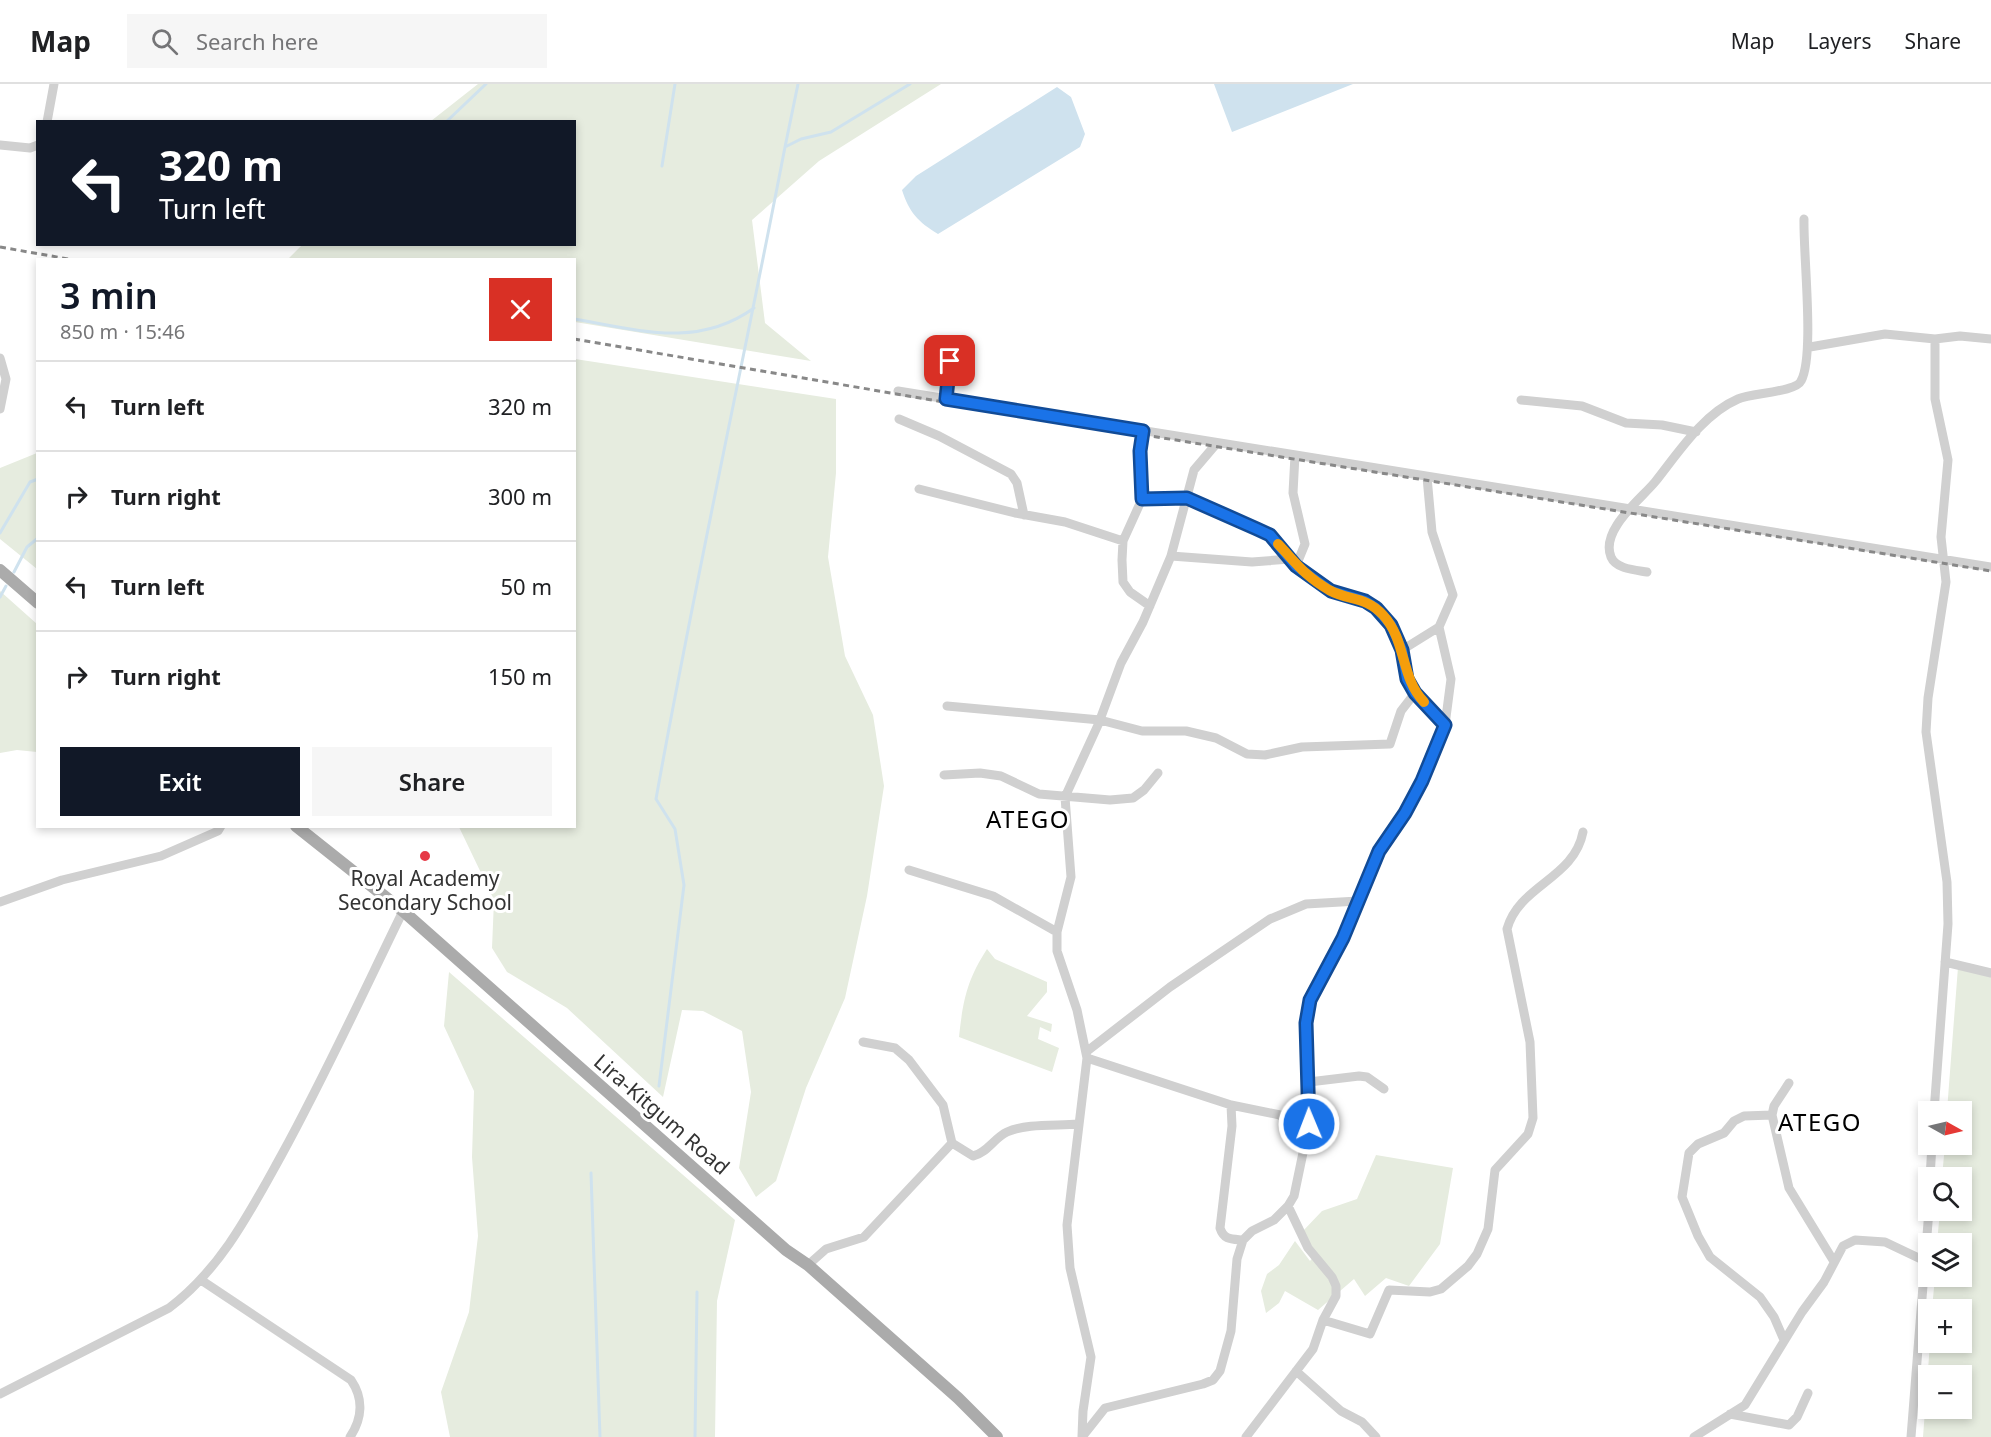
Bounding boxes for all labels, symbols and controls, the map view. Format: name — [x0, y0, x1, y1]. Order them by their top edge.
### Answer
search box — [127, 14, 547, 68]
text: Map — [30, 22, 91, 60]
icon: search — [148, 25, 181, 58]
text: Search here — [196, 26, 318, 56]
text: Map — [1731, 27, 1775, 55]
text: Layers — [1808, 27, 1872, 55]
text: Share — [1905, 27, 1961, 55]
text: 320 m — [159, 136, 283, 193]
icon: left — [60, 144, 138, 222]
text: Turn left — [159, 190, 265, 227]
text: 3 min — [60, 271, 158, 320]
button: close — [489, 278, 552, 341]
text: 850 m · 15:46 — [60, 318, 185, 345]
pin — [924, 335, 975, 386]
icon: arrive — [933, 344, 966, 377]
icon: left — [60, 390, 93, 423]
text: Turn left — [111, 391, 205, 421]
text: 320 m — [488, 391, 552, 421]
icon: right — [60, 480, 93, 513]
text: Turn right — [111, 481, 221, 511]
text: 300 m — [488, 481, 552, 511]
icon: left — [60, 570, 93, 603]
text: Turn left — [111, 571, 205, 601]
text: 50 m — [501, 571, 552, 601]
icon: right — [60, 660, 93, 693]
text: Turn right — [111, 661, 221, 691]
text: 150 m — [488, 661, 552, 691]
button: Exit — [60, 747, 300, 816]
button: Share — [312, 747, 552, 816]
district label: ATEGO — [986, 802, 1070, 835]
marker: Royal Academy Secondary School — [418, 849, 432, 863]
place label: Royal Academy Secondary School — [338, 864, 512, 916]
street label: Lira-Kitgum Road — [588, 1047, 736, 1181]
position arrow — [1277, 1092, 1341, 1156]
north arrow — [1918, 1101, 1972, 1155]
map controls — [1918, 1101, 1972, 1419]
district label: ATEGO — [1778, 1105, 1862, 1138]
button: search — [1918, 1167, 1972, 1221]
button: layers — [1918, 1233, 1972, 1287]
button: + — [1918, 1299, 1972, 1353]
button: − — [1918, 1365, 1972, 1419]

